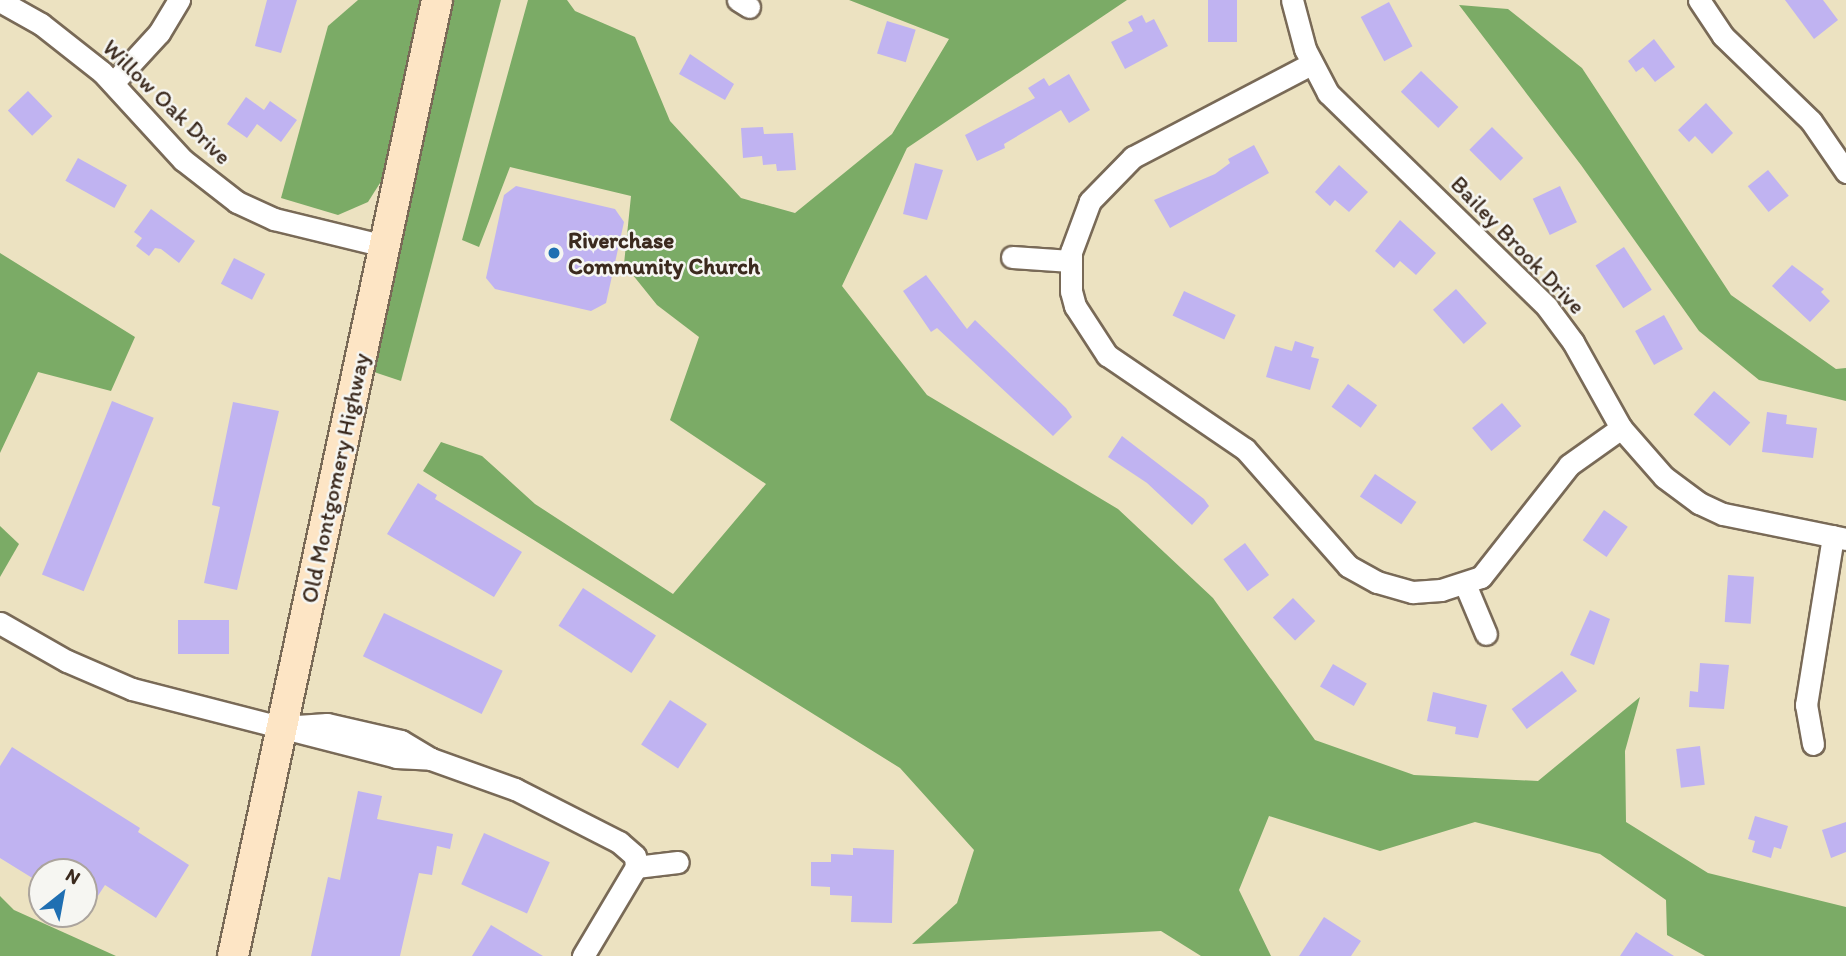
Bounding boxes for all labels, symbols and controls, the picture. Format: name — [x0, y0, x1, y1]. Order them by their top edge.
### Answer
street label: Willow Oak Drive — [97, 34, 237, 170]
street label: Bailey Brook Drive — [1445, 170, 1591, 320]
place label: Riverchase Community Church — [568, 226, 760, 280]
marker: Riverchase Community Church — [546, 245, 562, 261]
street label: Old Montgomery Highway — [295, 351, 375, 605]
north arrow — [28, 858, 98, 928]
text: N — [62, 863, 84, 889]

